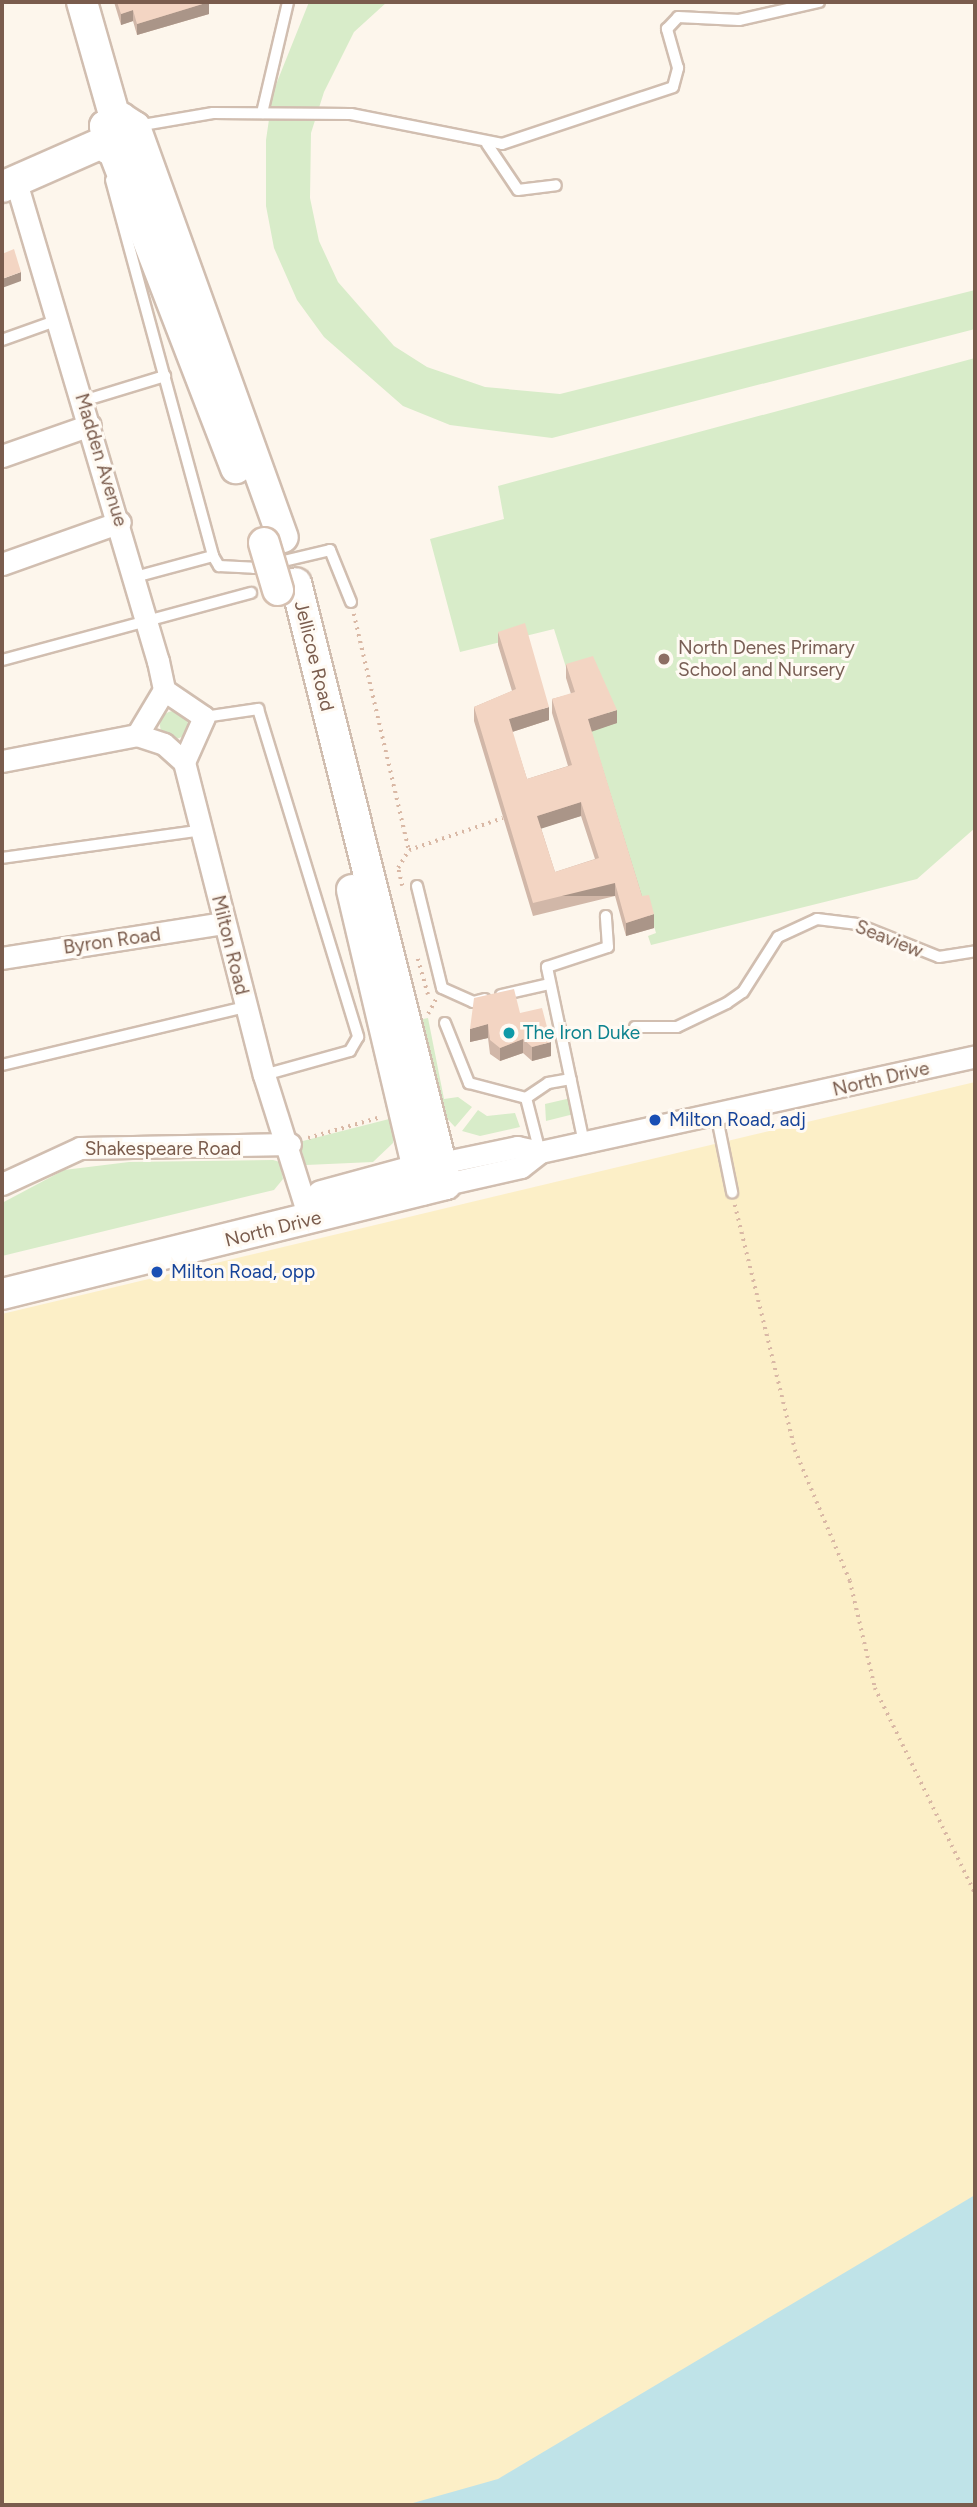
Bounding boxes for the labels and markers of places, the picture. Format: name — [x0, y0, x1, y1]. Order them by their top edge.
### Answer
place label: North Denes Primary School and Nursery — [678, 637, 855, 681]
marker: North Denes Primary School and Nursery — [656, 651, 672, 667]
place label: The Iron Duke — [523, 1022, 640, 1044]
marker: The Iron Duke — [501, 1025, 517, 1041]
place label: Milton Road, adj — [669, 1109, 806, 1131]
marker: Milton Road, adj — [647, 1112, 663, 1128]
place label: Milton Road, opp — [171, 1261, 315, 1283]
marker: Milton Road, opp — [149, 1264, 165, 1280]

